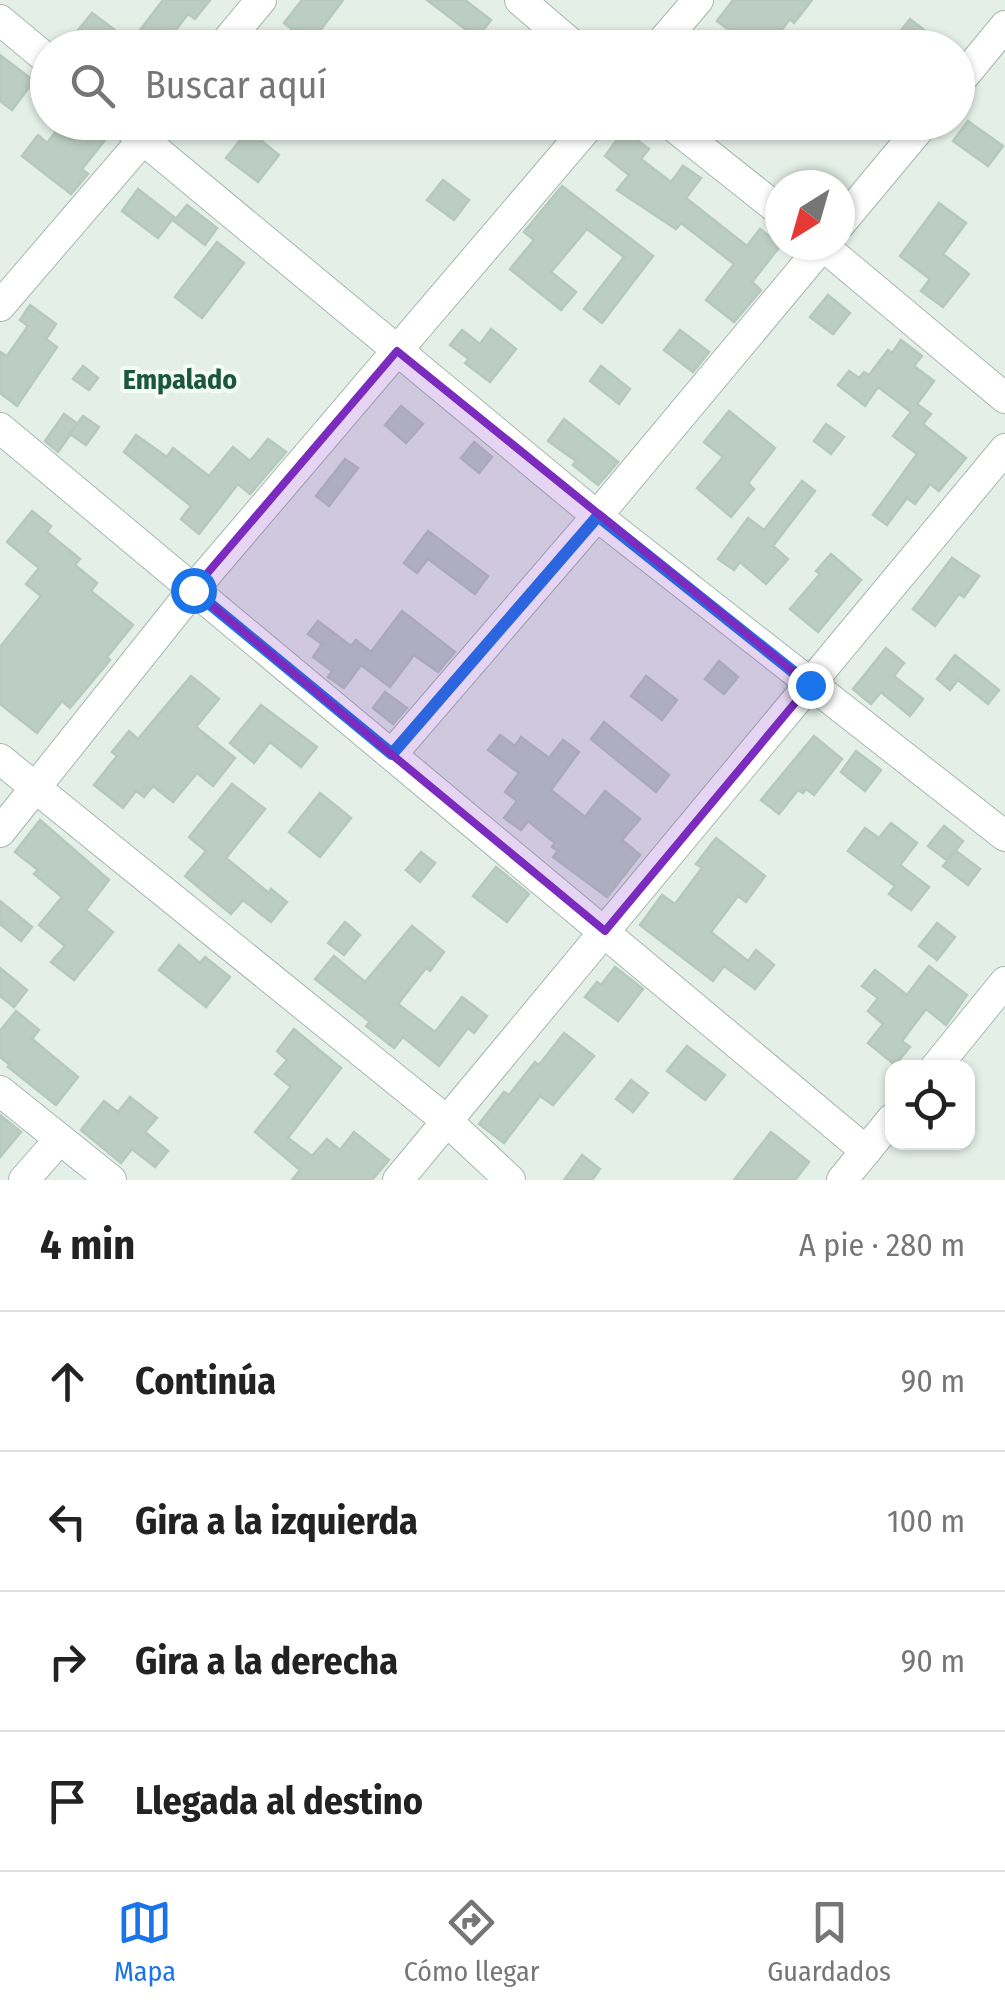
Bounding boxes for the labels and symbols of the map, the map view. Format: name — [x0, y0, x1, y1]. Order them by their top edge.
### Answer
north arrow — [765, 170, 855, 260]
district label: Empalado — [123, 363, 237, 396]
route start — [171, 568, 217, 614]
route end — [788, 663, 834, 709]

